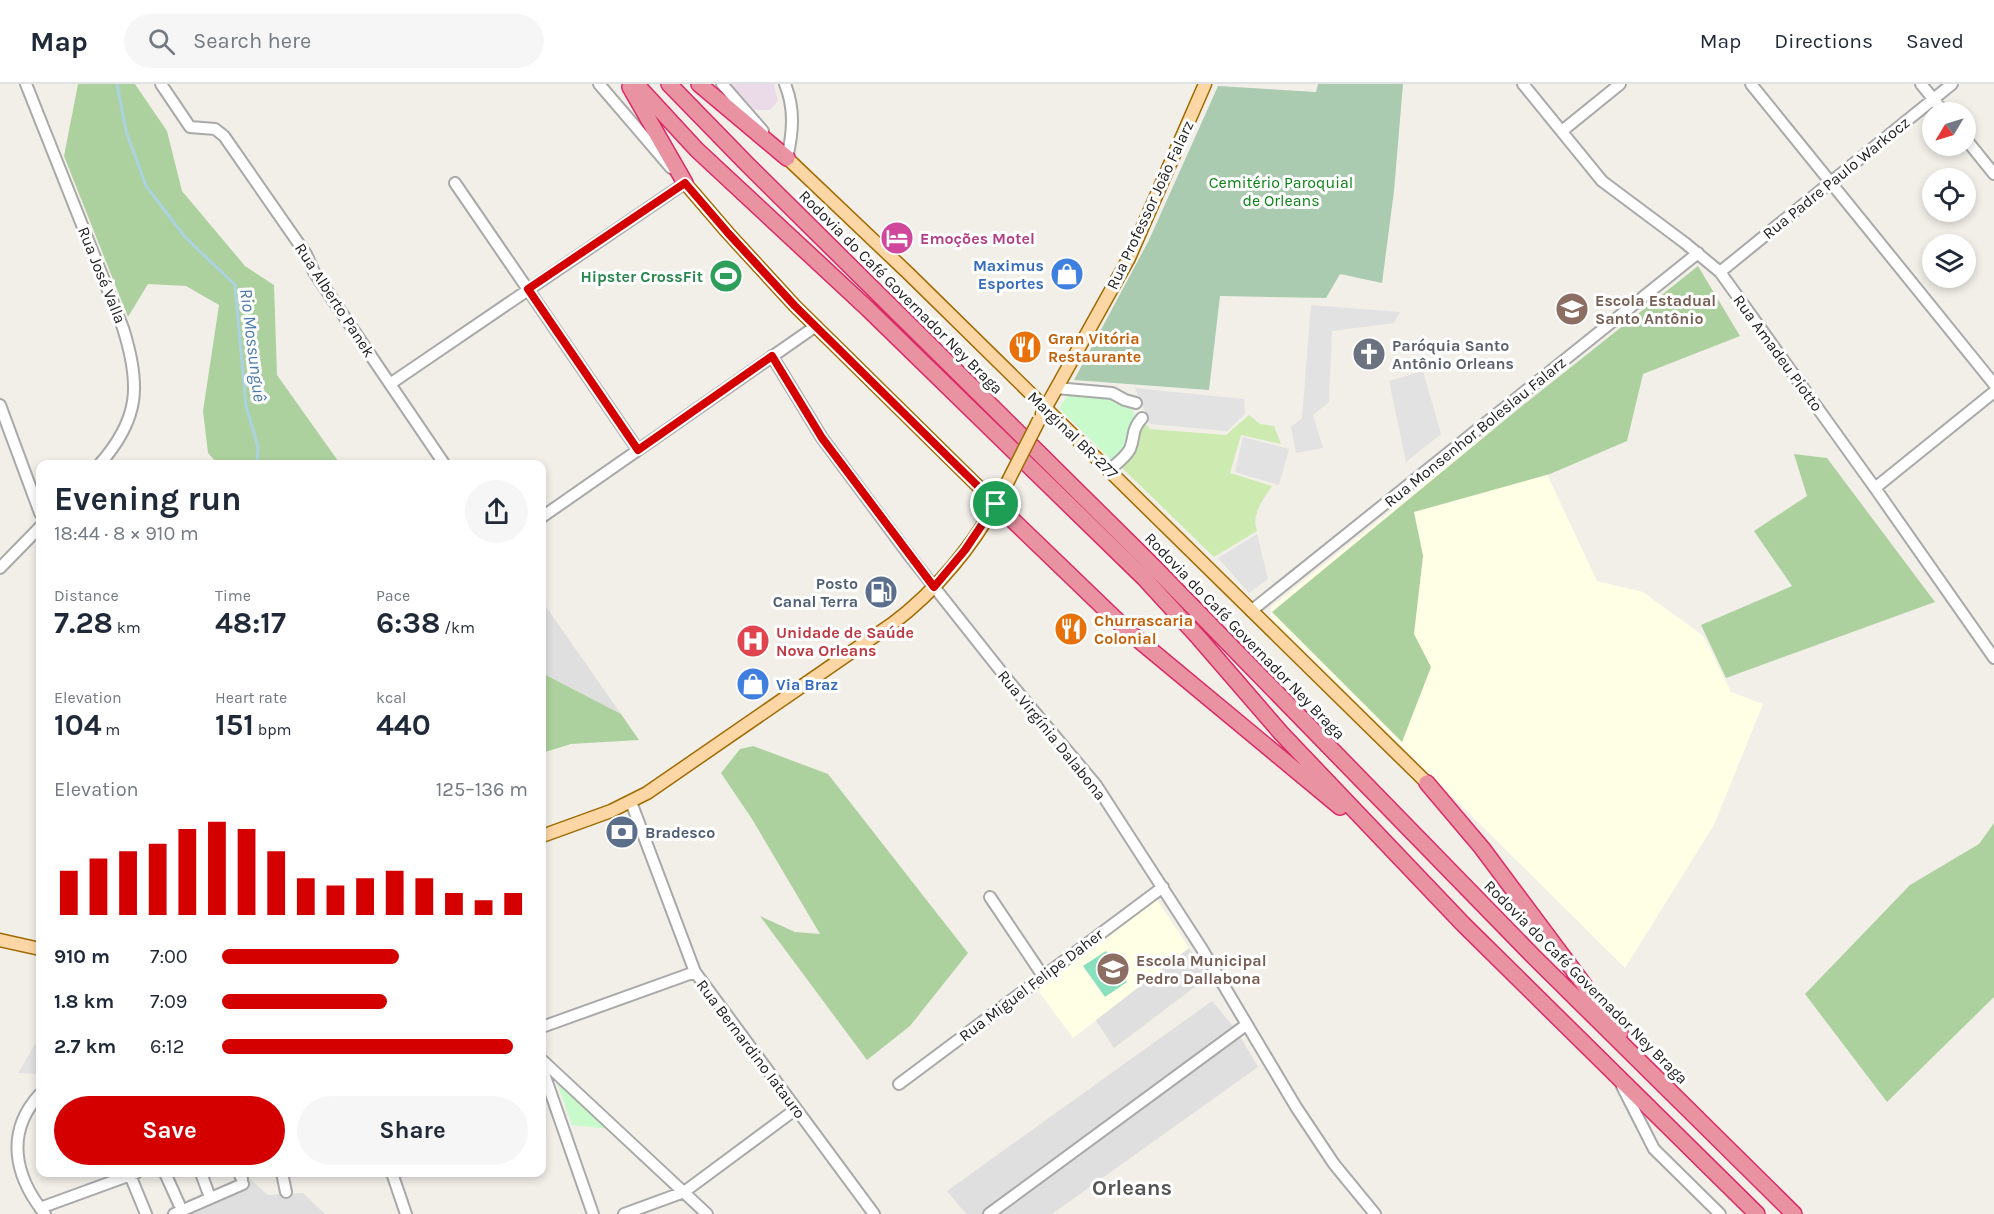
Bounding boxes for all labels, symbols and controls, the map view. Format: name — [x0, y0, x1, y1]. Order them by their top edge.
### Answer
search box — [124, 14, 544, 68]
text: Map — [30, 25, 88, 58]
icon: search — [145, 25, 178, 58]
text: Search here — [193, 28, 311, 54]
text: Map — [1700, 29, 1741, 53]
text: Directions — [1774, 29, 1873, 53]
text: Saved — [1906, 29, 1964, 53]
north arrow — [1922, 102, 1976, 156]
map controls — [1922, 102, 1976, 288]
street label: Rua Padre Paulo Warkocz — [1759, 113, 1913, 243]
street label: Rua Professor João Falarz — [1102, 117, 1198, 293]
button: locate — [1922, 168, 1976, 222]
park label: Cemitério Paroquial de Orleans — [1209, 173, 1353, 210]
street label: Rodovia do Café Governador Ney Braga — [795, 186, 1007, 398]
hotel icon: Emoções Motel — [879, 220, 915, 256]
street label: Rua José Valla — [74, 224, 130, 326]
place label: Emoções Motel — [920, 229, 1035, 248]
button: layers — [1922, 234, 1976, 288]
street label: Rua Alberto Panek — [291, 239, 379, 361]
place label: Maximus Esportes — [973, 256, 1044, 293]
shop icon: Maximus Esportes — [1049, 256, 1085, 292]
sports icon: Hipster CrossFit — [708, 258, 744, 294]
place label: Hipster CrossFit — [580, 267, 703, 286]
water label: Rio Mossunguê — [235, 287, 271, 403]
school or university icon: Escola Estadual Santo Antônio — [1554, 291, 1590, 327]
place label: Escola Estadual Santo Antônio — [1595, 291, 1716, 328]
street label: Rua Amadeu Piotto — [1729, 291, 1827, 415]
restaurant icon: Gran Vitória Restaurante — [1007, 329, 1043, 365]
place label: Gran Vitória Restaurante — [1048, 329, 1141, 366]
church icon: Paróquia Santo Antônio Orleans — [1351, 336, 1387, 372]
place label: Paróquia Santo Antônio Orleans — [1392, 336, 1514, 373]
street label: Rua Monsenhor Boleslau Falarz — [1380, 353, 1570, 511]
street label: Marginal BR-277 — [1024, 387, 1122, 483]
pin — [970, 478, 1021, 529]
text: Evening run — [54, 480, 242, 518]
button: share — [465, 480, 528, 543]
icon: arrive — [979, 487, 1012, 520]
text: 18:44 · 8 × 910 m — [54, 522, 199, 545]
street label: Rodovia do Café Governador Ney Braga — [1141, 529, 1349, 743]
place label: Posto Canal Terra — [773, 574, 858, 611]
fuel station icon: Posto Canal Terra — [863, 574, 899, 610]
text: Distance — [54, 586, 119, 605]
text: Time — [215, 586, 251, 605]
text: Pace — [376, 586, 410, 605]
text: 7.28 — [54, 605, 113, 641]
text: 48:17 — [215, 605, 286, 641]
text: 6:38 — [376, 605, 440, 641]
restaurant icon: Churrascaria Colonial — [1053, 611, 1089, 647]
place label: Churrascaria Colonial — [1094, 611, 1193, 648]
text: km — [113, 618, 141, 637]
text: /km — [440, 618, 475, 637]
hospital icon: Unidade de Saúde Nova Orleans — [735, 623, 771, 659]
place label: Unidade de Saúde Nova Orleans — [776, 623, 914, 660]
shop icon: Via Braz — [735, 666, 771, 702]
street label: Rua Virgínia Dalabona — [994, 666, 1110, 804]
place label: Via Braz — [776, 675, 838, 694]
text: Elevation — [54, 688, 122, 707]
text: Heart rate — [215, 688, 287, 707]
text: kcal — [376, 688, 407, 707]
text: 104 — [54, 707, 102, 743]
text: 151 — [215, 707, 254, 743]
text: 440 — [376, 707, 431, 743]
text: m — [102, 720, 120, 739]
text: bpm — [254, 720, 291, 739]
text: Elevation — [54, 778, 139, 801]
text: 125–136 m — [436, 778, 528, 801]
bank icon: Bradesco — [604, 814, 640, 850]
place label: Bradesco — [645, 823, 715, 842]
street label: Rodovia do Café Governador Ney Braga — [1480, 876, 1692, 1088]
street label: Rua Miguel Felipe Daher — [955, 924, 1107, 1045]
text: 910 m — [54, 945, 110, 968]
text: 7:00 — [150, 945, 188, 968]
school or university icon: Escola Municipal Pedro Dallabona — [1095, 951, 1131, 987]
place label: Escola Municipal Pedro Dallabona — [1136, 951, 1267, 988]
street label: Rua Bernardino Iatauro — [693, 976, 809, 1122]
text: 1.8 km — [54, 990, 114, 1013]
text: 7:09 — [150, 990, 187, 1013]
text: 2.7 km — [54, 1035, 116, 1058]
text: 6:12 — [150, 1035, 184, 1058]
button: Save — [54, 1096, 285, 1165]
button: Share — [297, 1096, 528, 1165]
district label: Orleans — [1092, 1175, 1172, 1201]

